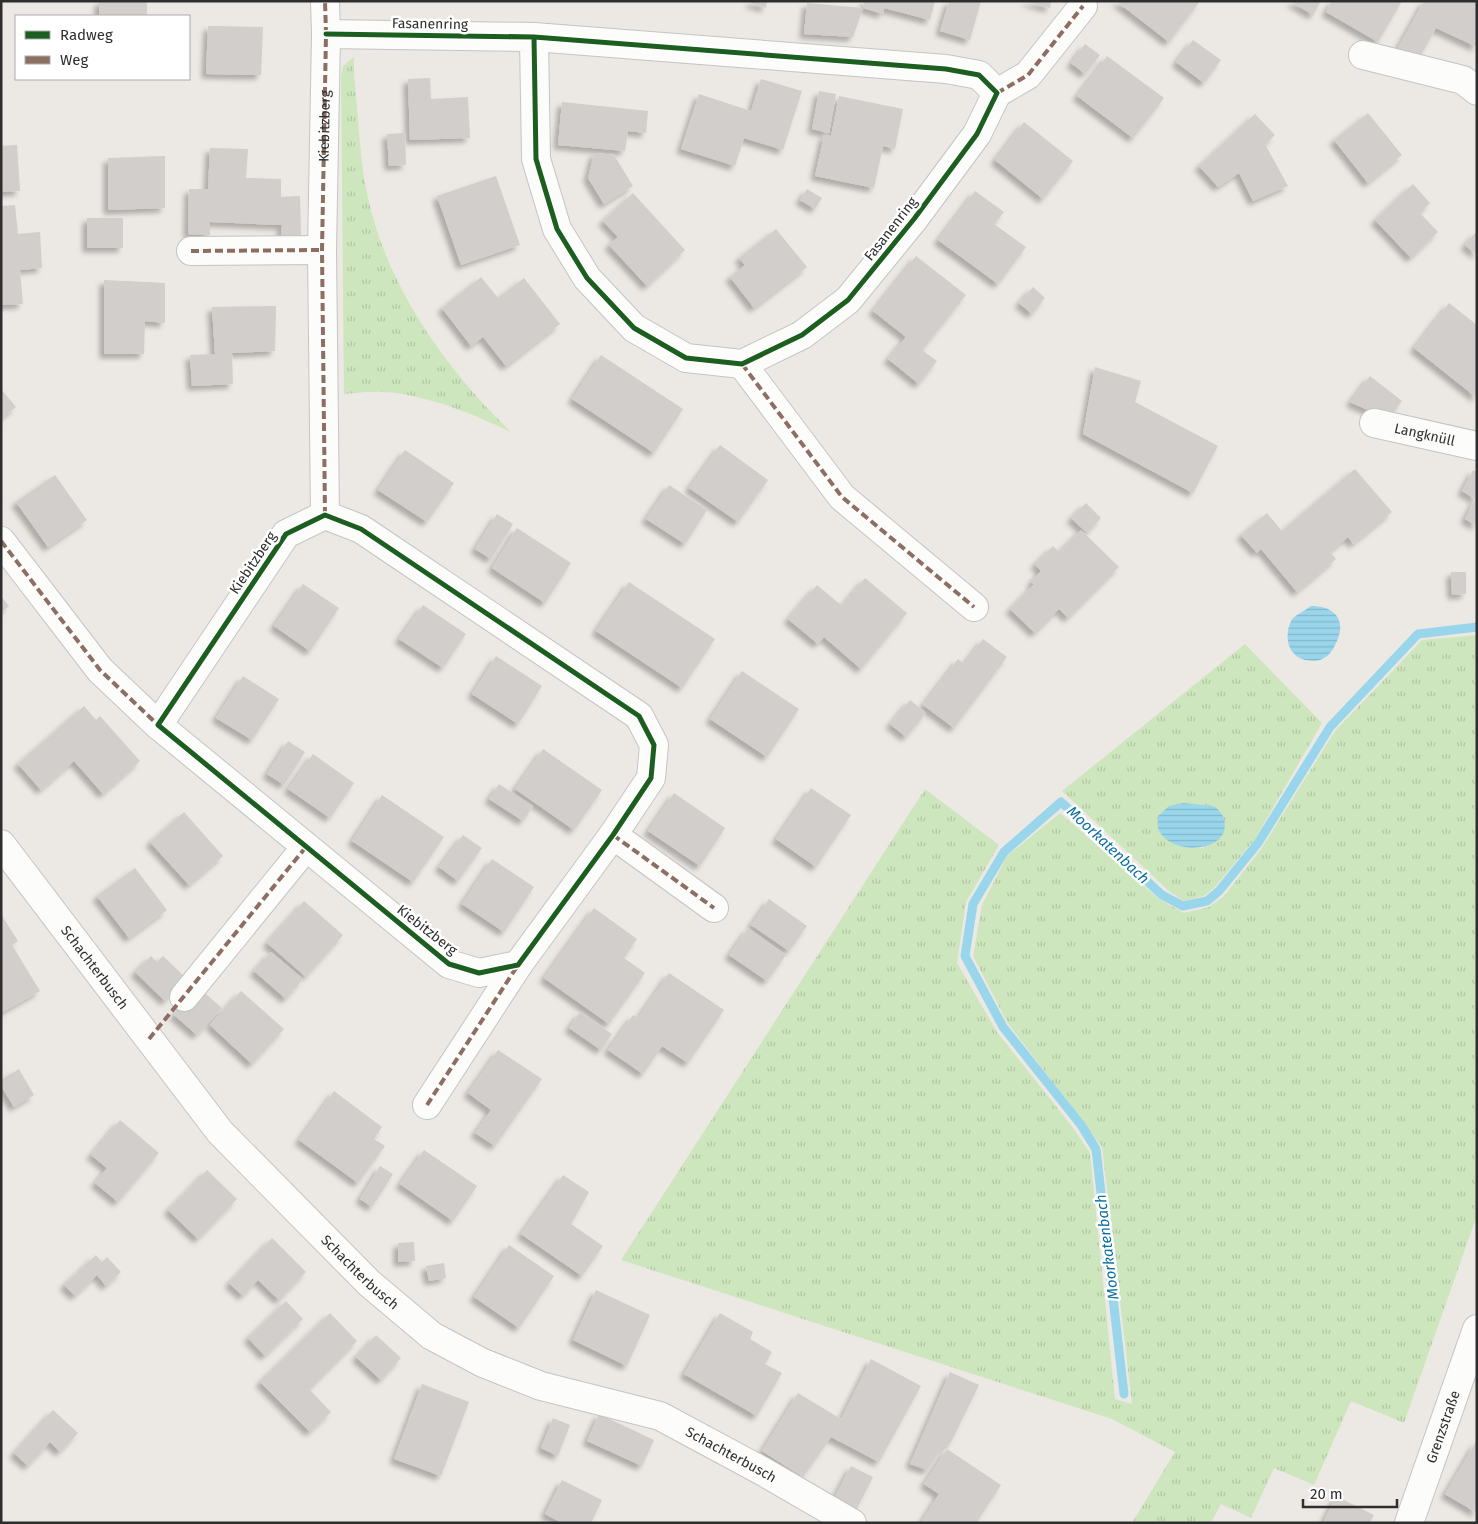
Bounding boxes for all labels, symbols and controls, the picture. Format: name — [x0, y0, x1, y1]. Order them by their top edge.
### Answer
legend — [15, 15, 190, 80]
street label: Fasanenring — [392, 15, 469, 33]
text: Radweg — [60, 26, 113, 44]
text: Weg — [60, 51, 88, 69]
street label: Kiebitzberg — [315, 89, 333, 162]
street label: Fasanenring — [861, 193, 922, 264]
street label: Langknüll — [1393, 419, 1457, 449]
street label: Kiebitzberg — [226, 528, 280, 597]
water label: Moorkatenbach — [1063, 802, 1153, 888]
street label: Kiebitzberg — [394, 901, 461, 959]
street label: Schachterbusch — [57, 922, 132, 1013]
water label: Moorkatenbach — [1092, 1193, 1122, 1301]
street label: Schachterbusch — [318, 1231, 402, 1313]
street label: Grenzstraße — [1422, 1388, 1463, 1465]
street label: Schachterbusch — [683, 1423, 780, 1486]
scale bar — [1303, 1476, 1397, 1508]
text: 20 m — [1310, 1485, 1343, 1503]

